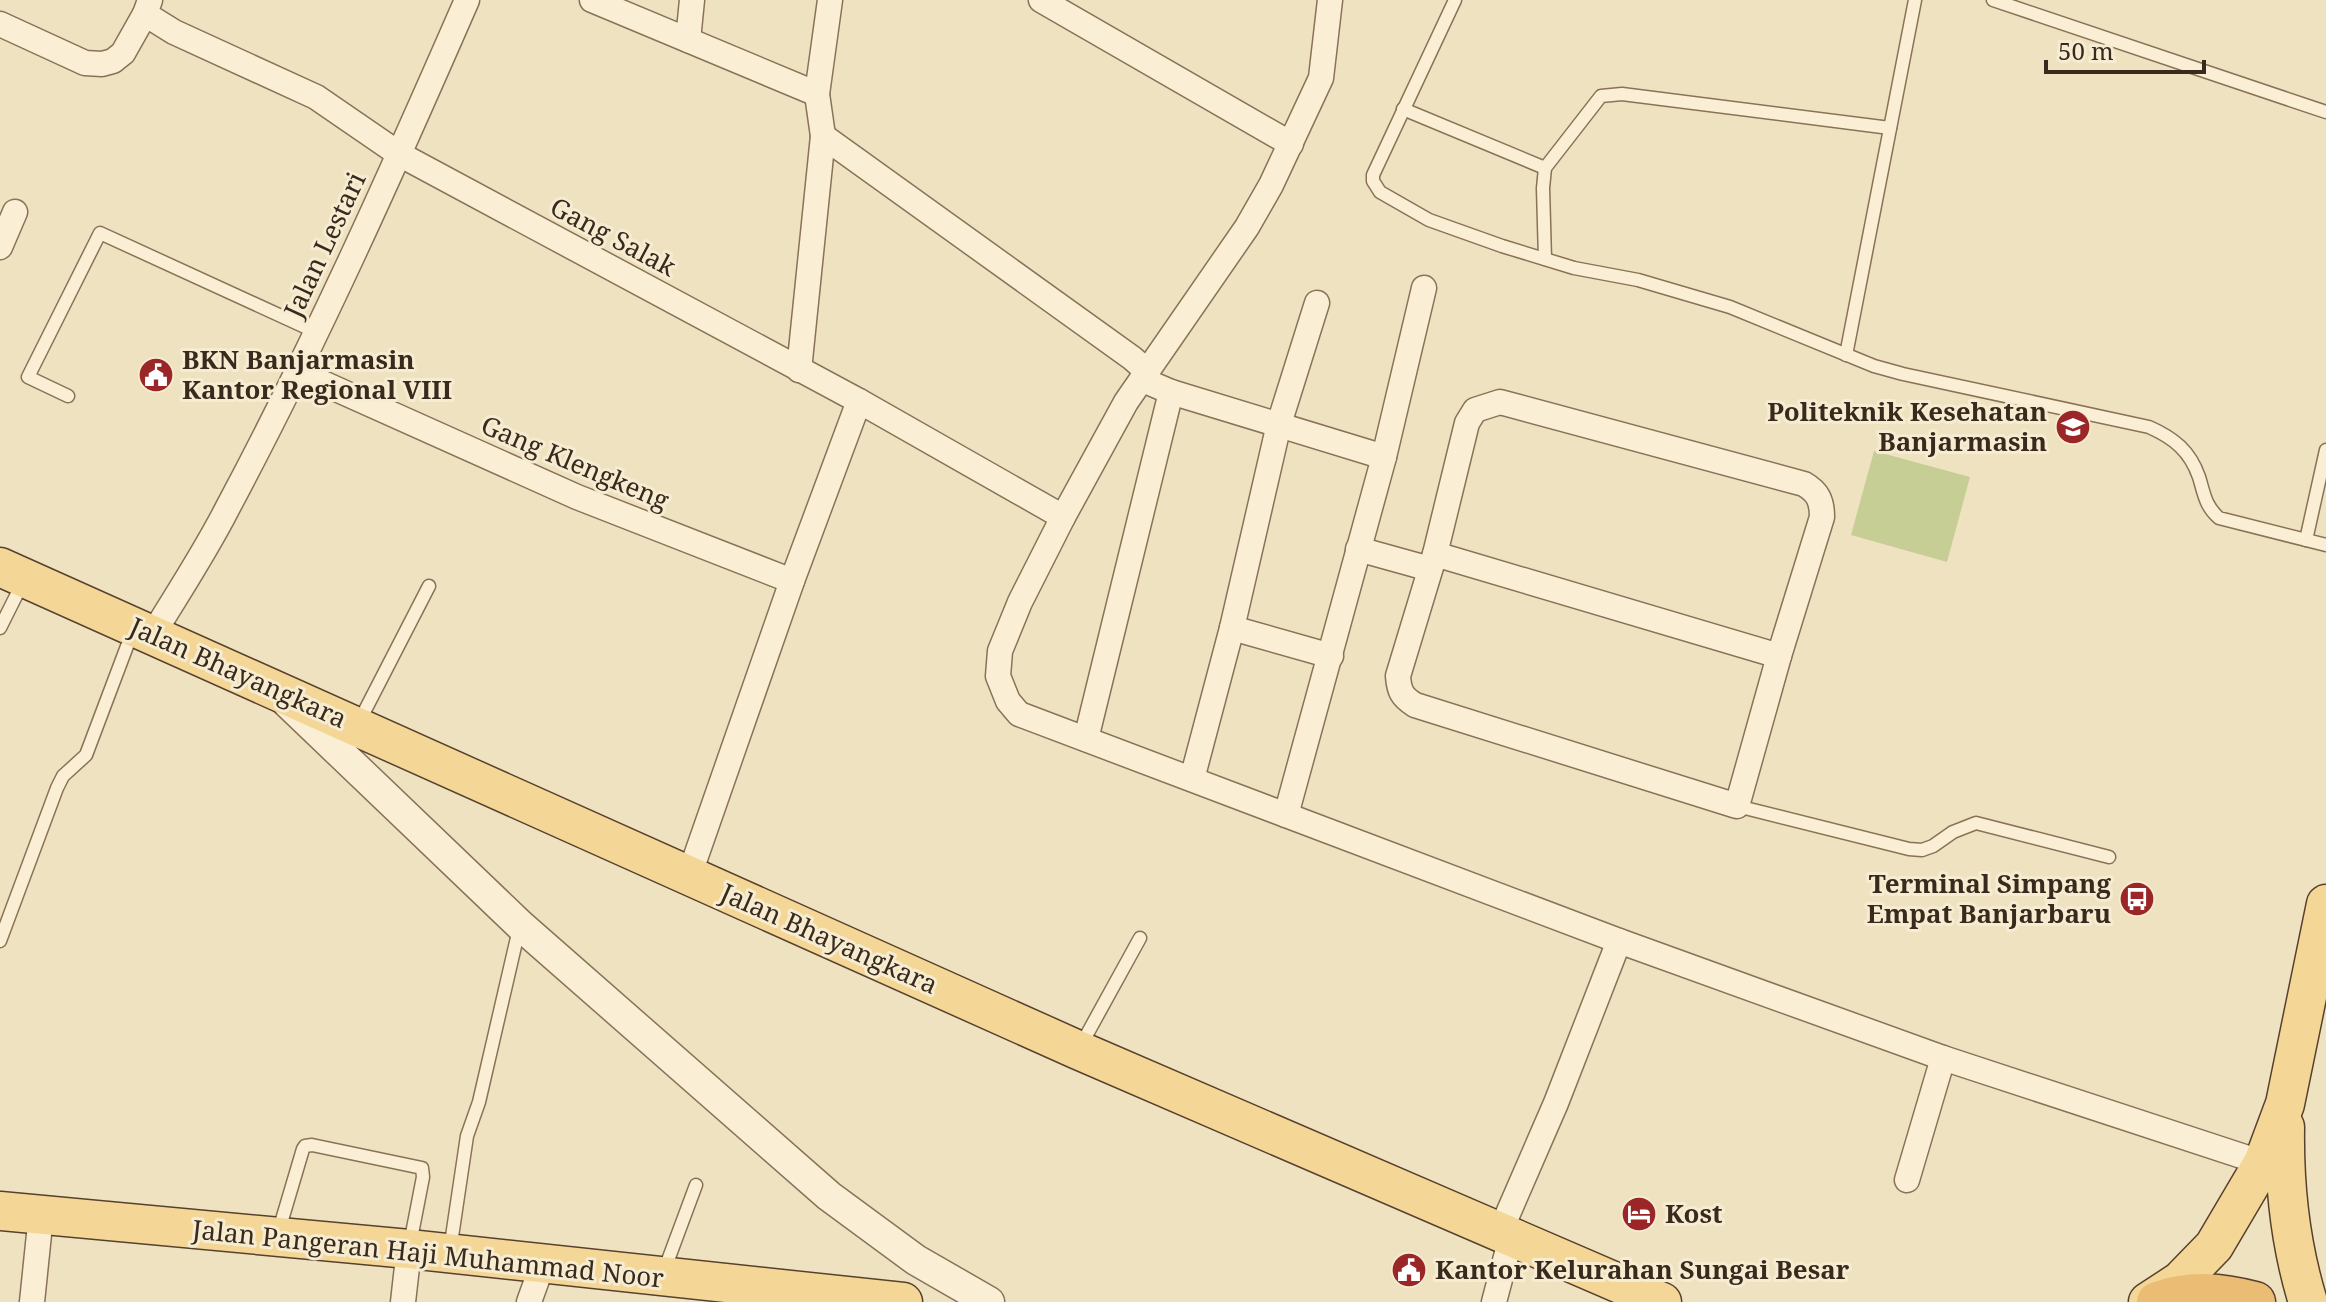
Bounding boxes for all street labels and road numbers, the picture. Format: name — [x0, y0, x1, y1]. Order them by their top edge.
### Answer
street label: Jalan Lestari — [274, 166, 373, 324]
street label: Gang Salak — [544, 188, 683, 285]
street label: Gang Klengkeng — [476, 406, 675, 518]
street label: Jalan Bhayangkara — [123, 608, 353, 736]
street label: Jalan Bhayangkara — [714, 874, 944, 1002]
street label: Jalan Pangeran Haji Muhammad Noor — [190, 1210, 666, 1296]

